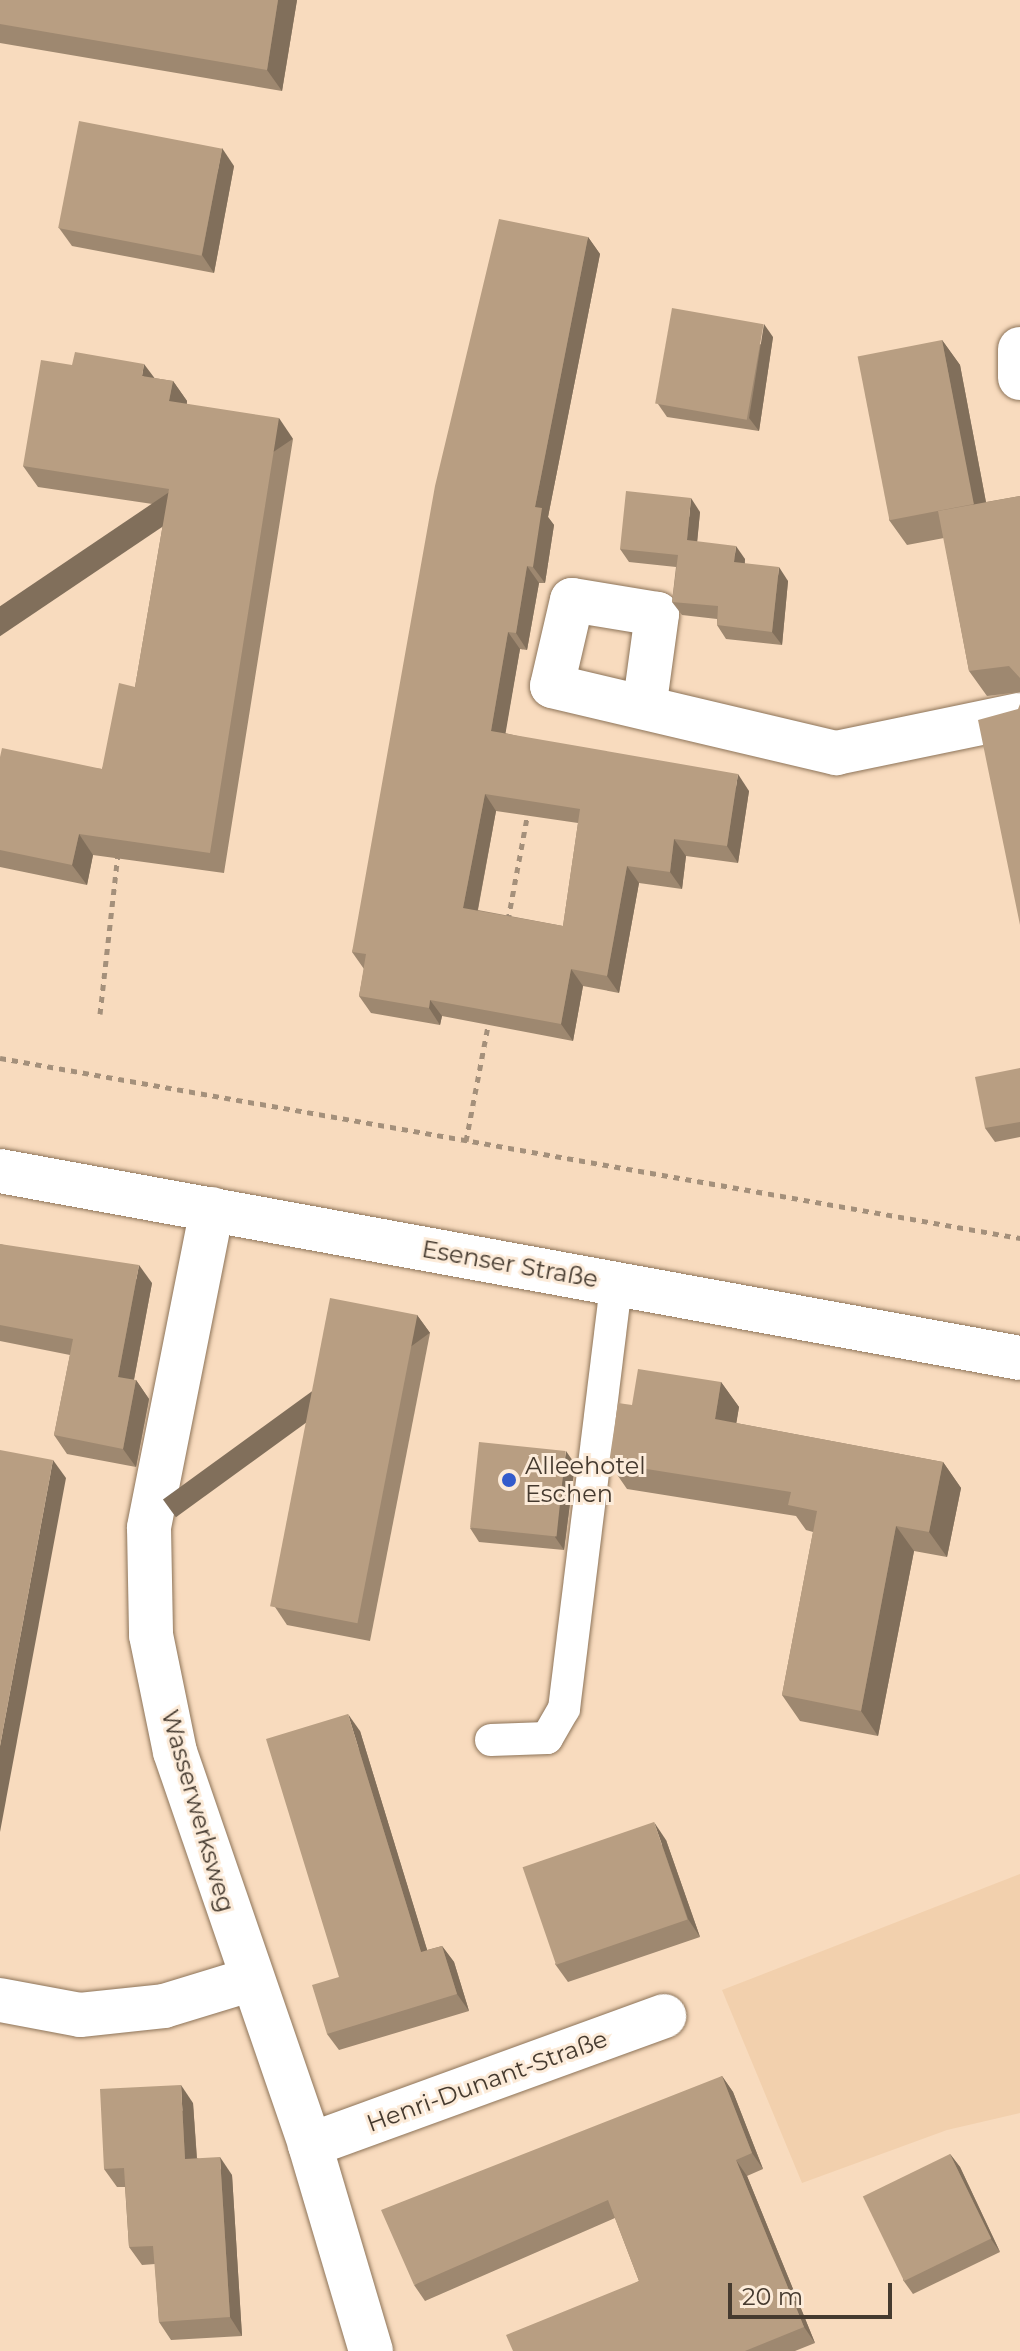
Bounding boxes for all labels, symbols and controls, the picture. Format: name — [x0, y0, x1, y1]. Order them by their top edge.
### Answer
street label: Esenser Straße — [420, 1234, 600, 1294]
place label: Alleehotel Eschen — [525, 1452, 646, 1508]
marker: Alleehotel Eschen — [500, 1471, 518, 1489]
street label: Wasserwerksweg — [155, 1706, 241, 1916]
street label: Henri-Dunant-Straße — [363, 2024, 611, 2138]
scale bar — [732, 2267, 896, 2317]
text: 20 m — [742, 2282, 803, 2311]

